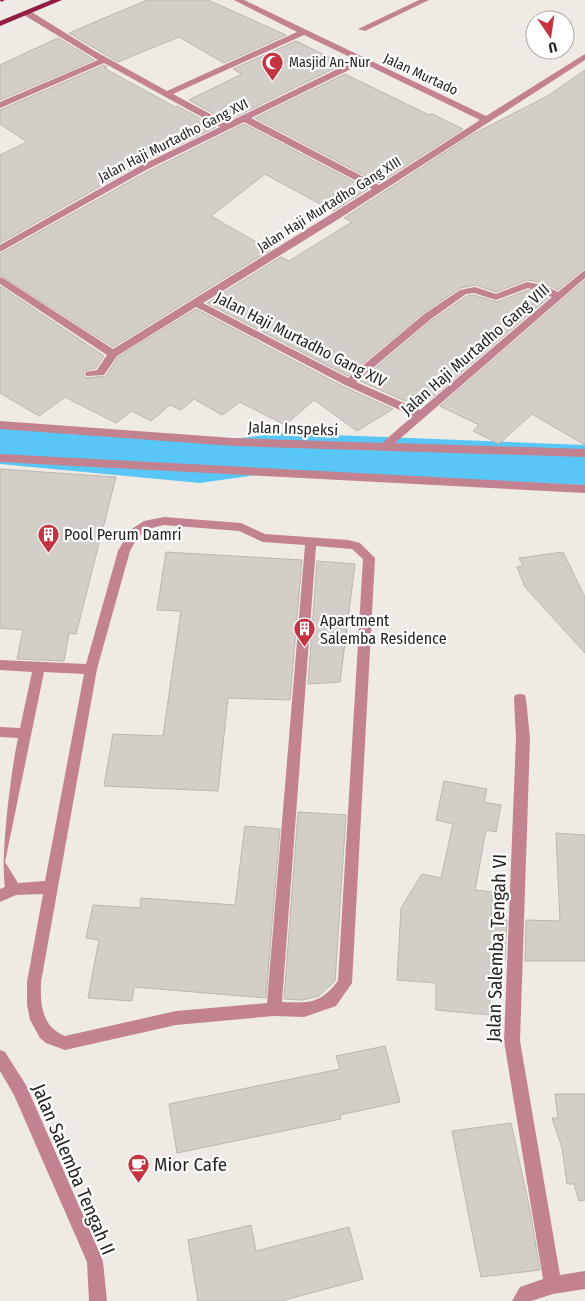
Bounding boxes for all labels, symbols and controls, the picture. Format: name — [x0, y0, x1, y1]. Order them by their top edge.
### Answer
north arrow — [525, 10, 575, 60]
text: U — [547, 38, 559, 56]
mosque icon: Masjid An-Nur — [261, 50, 285, 81]
street label: Jalan Murtado — [381, 50, 461, 99]
place label: Masjid An-Nur — [289, 54, 370, 71]
street label: Jalan Haji Murtadho Gang XVI — [95, 95, 251, 186]
street label: Jalan Haji Murtadho Gang XIII — [254, 153, 404, 256]
street label: Jalan Haji Murtadho Gang VIII — [397, 280, 553, 419]
street label: Jalan Haji Murtadho Gang XIV — [212, 288, 390, 391]
street label: Jalan Inspeksi — [248, 417, 338, 440]
building icon: Pool Perum Damri — [36, 522, 60, 553]
place label: Pool Perum Damri — [64, 525, 181, 544]
place label: Apartment Salemba Residence — [320, 611, 447, 648]
building icon: Apartment Salemba Residence — [292, 617, 316, 648]
street label: Jalan Salemba Tengah VI — [482, 853, 511, 1043]
street label: Jalan Salemba Tengah II — [27, 1080, 120, 1258]
cafe icon: Mior Cafe — [126, 1152, 150, 1183]
place label: Mior Cafe — [154, 1153, 227, 1176]

